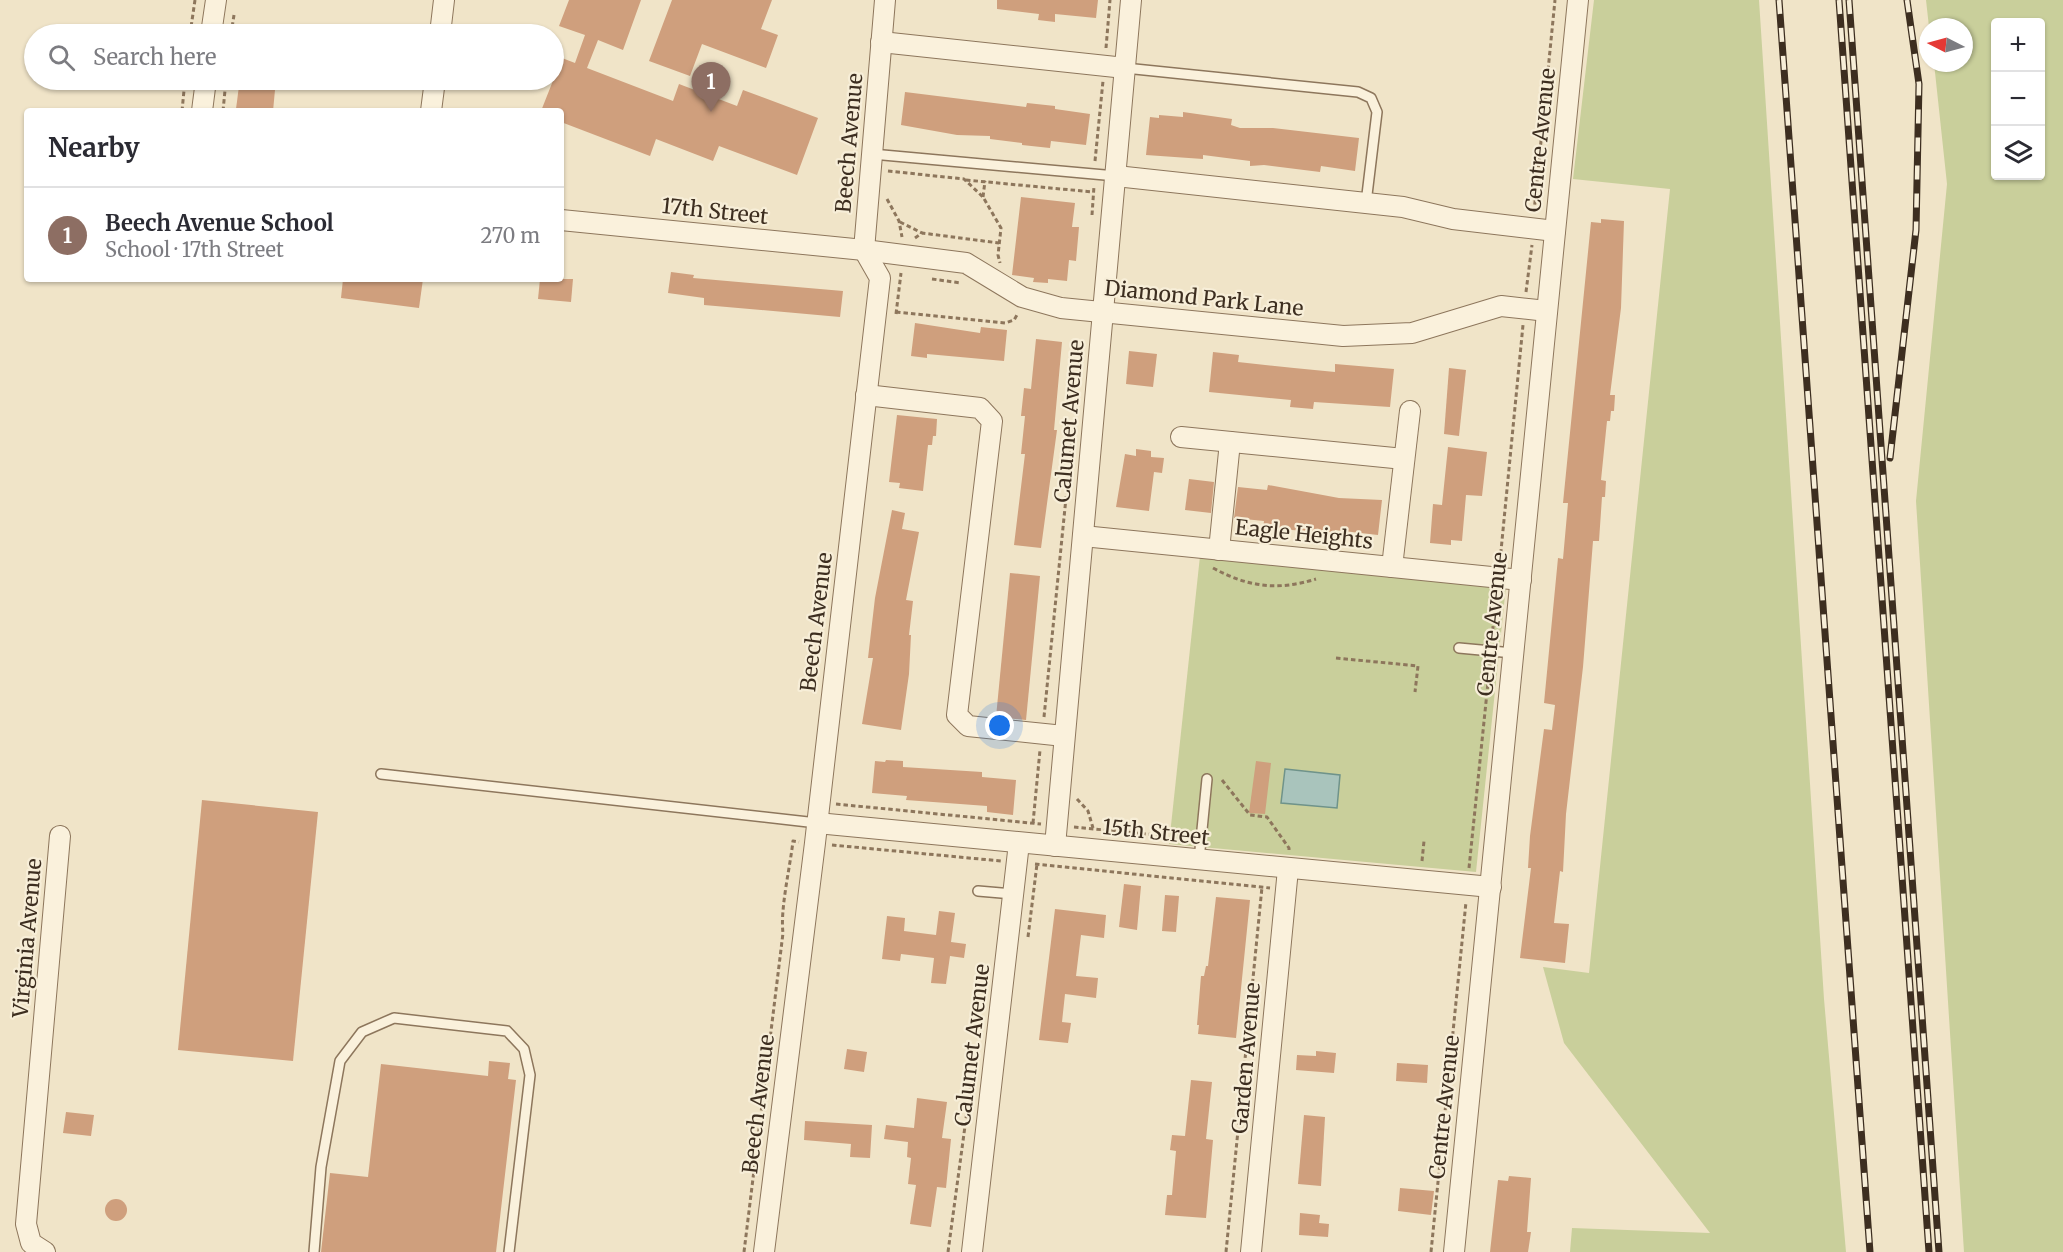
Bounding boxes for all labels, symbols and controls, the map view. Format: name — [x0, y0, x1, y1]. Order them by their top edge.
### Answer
north arrow — [1919, 18, 1973, 72]
map controls — [1991, 18, 2045, 180]
button: + — [1991, 18, 2045, 72]
search box — [24, 24, 564, 90]
icon: search — [45, 41, 78, 74]
text: Search here — [93, 43, 216, 71]
pin: 1 — [692, 63, 730, 112]
street label: Centre Avenue — [1519, 67, 1561, 213]
street label: Beech Avenue — [829, 72, 869, 214]
button: − — [1991, 72, 2045, 126]
button: layers — [1991, 126, 2045, 180]
text: Nearby — [48, 131, 140, 164]
street label: 17th Street — [660, 192, 770, 230]
text: Beech Avenue School — [105, 209, 334, 237]
text: 1 — [63, 223, 72, 248]
text: 270 m — [480, 223, 540, 248]
text: School · 17th Street — [105, 237, 284, 262]
street label: Diamond Park Lane — [1103, 274, 1305, 322]
street label: Calumet Avenue — [1048, 338, 1090, 503]
street label: Eagle Heights — [1234, 513, 1374, 555]
street label: Beech Avenue — [794, 551, 838, 693]
street label: Centre Avenue — [1471, 551, 1513, 697]
your location — [985, 711, 1014, 740]
street label: 15th Street — [1101, 813, 1211, 851]
street label: Virginia Avenue — [6, 857, 47, 1020]
street label: Calumet Avenue — [949, 962, 995, 1128]
street label: Garden Avenue — [1226, 981, 1266, 1135]
street label: Beech Avenue — [736, 1033, 780, 1175]
street label: Centre Avenue — [1423, 1034, 1465, 1180]

